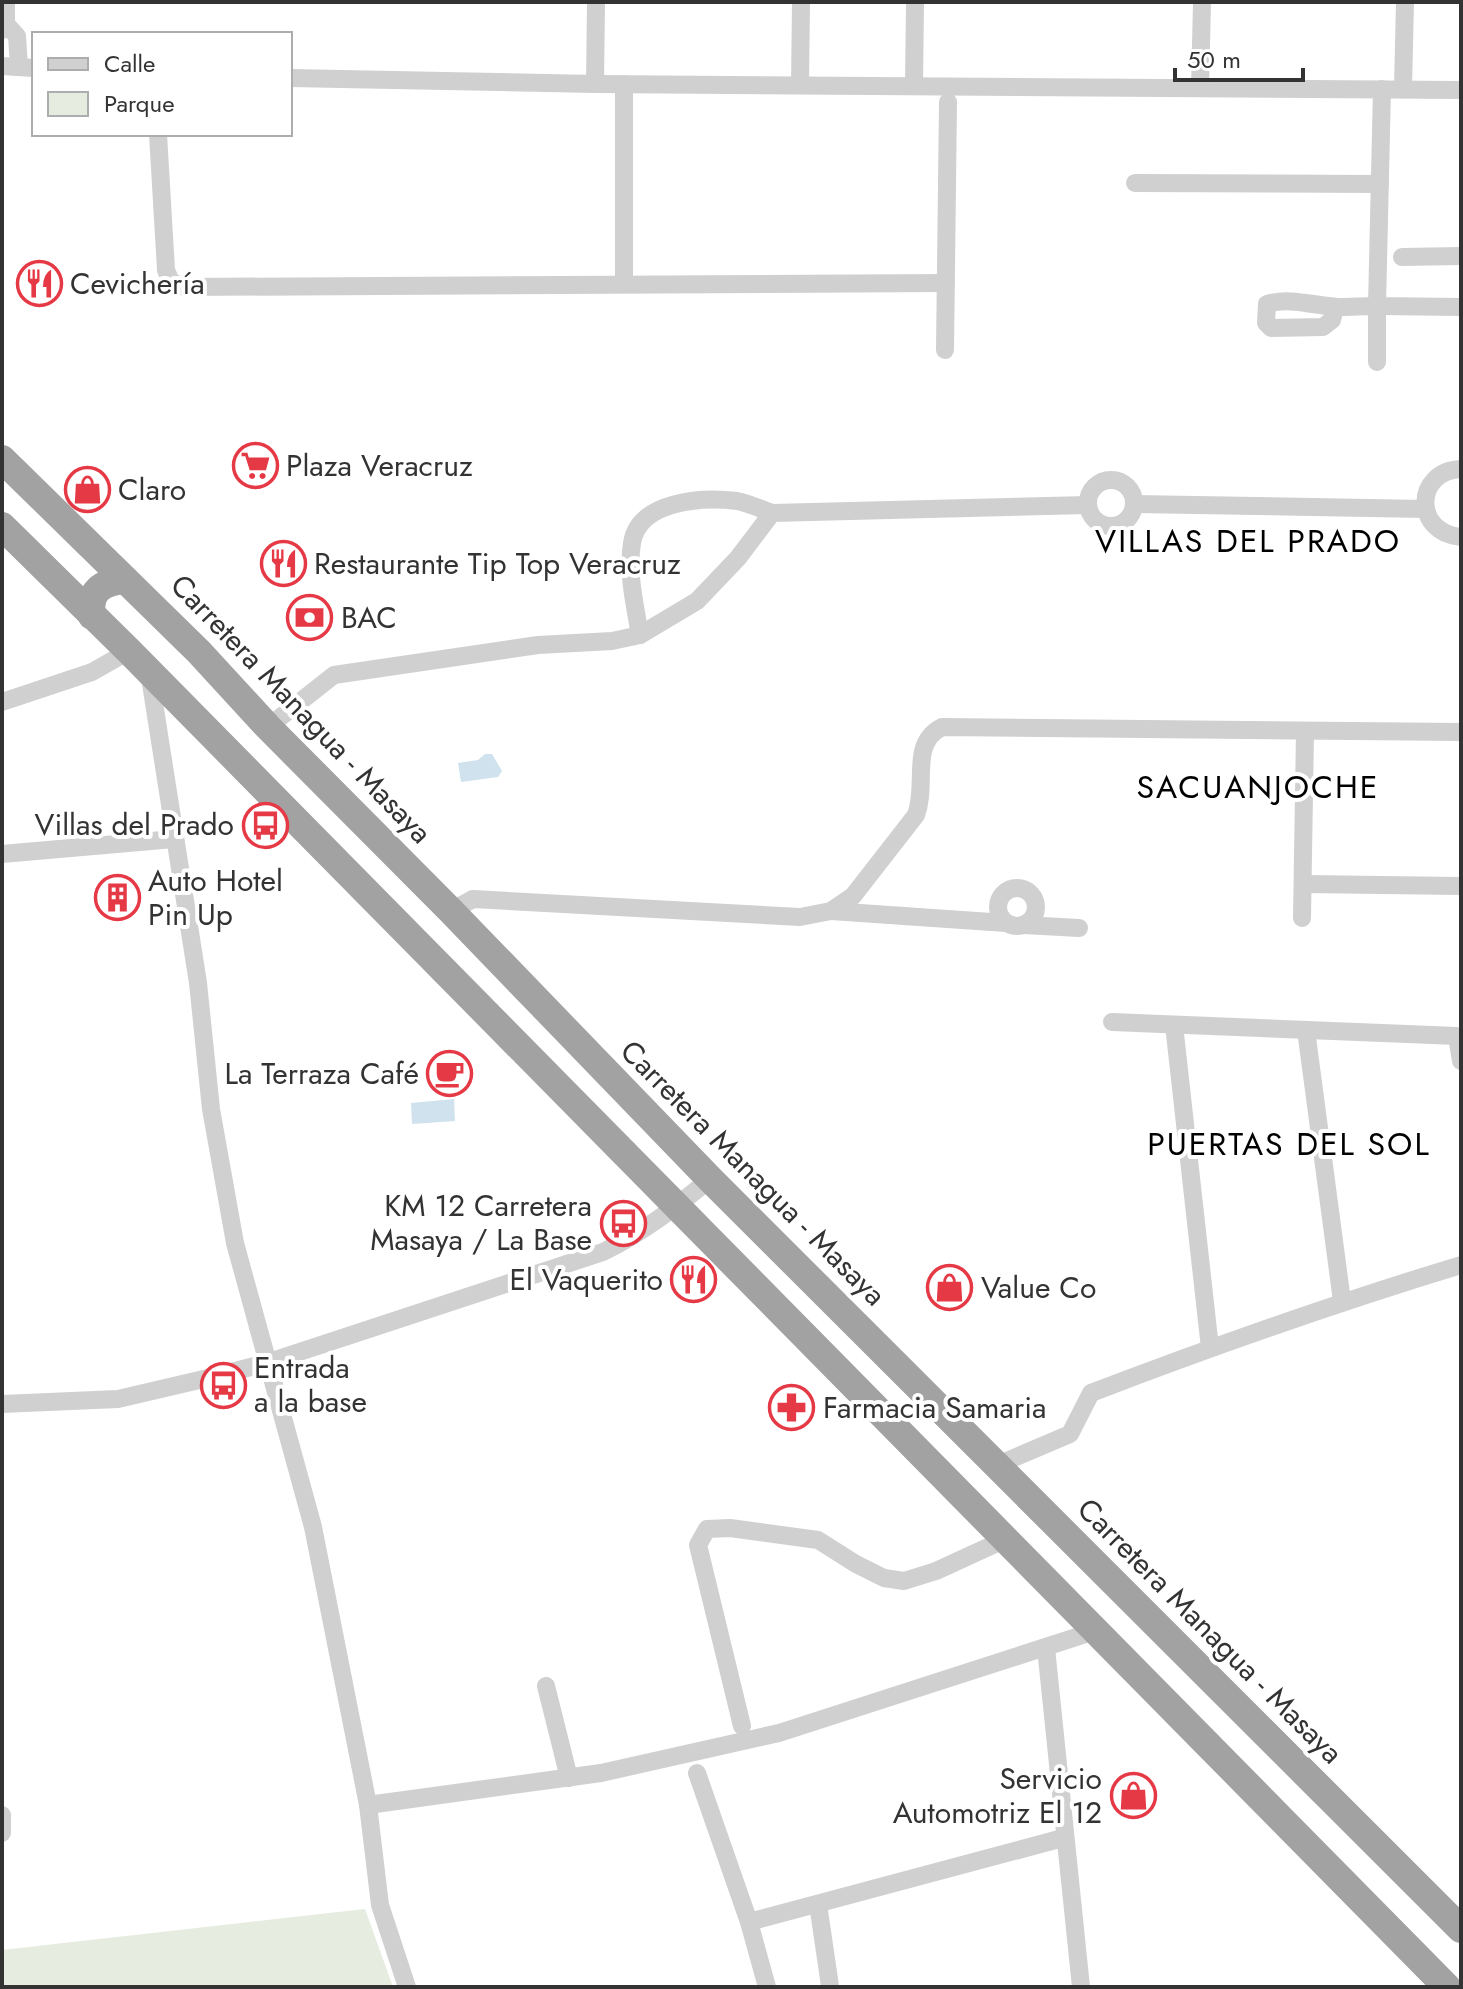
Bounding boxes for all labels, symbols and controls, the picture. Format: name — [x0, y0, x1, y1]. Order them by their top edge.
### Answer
legend — [32, 32, 292, 136]
scale bar — [1175, 32, 1303, 82]
text: 50 m — [1187, 42, 1241, 77]
text: Calle — [104, 46, 155, 81]
text: Parque — [104, 86, 175, 121]
restaurant icon: Cevichería — [15, 260, 63, 308]
place label: Cevichería — [70, 262, 205, 305]
supermarket icon: Plaza Veracruz — [231, 442, 279, 490]
place label: Plaza Veracruz — [286, 444, 473, 487]
shop icon: Claro — [63, 466, 111, 514]
place label: Claro — [118, 468, 186, 511]
district label: VILLAS DEL PRADO — [1095, 518, 1401, 564]
restaurant icon: Restaurante Tip Top Veracruz — [259, 540, 307, 588]
place label: Restaurante Tip Top Veracruz — [314, 542, 681, 585]
street label: Carretera Managua - Masaya — [161, 564, 442, 853]
bank icon: BAC — [286, 594, 334, 642]
place label: BAC — [341, 596, 397, 639]
district label: SACUANJOCHE — [1137, 764, 1379, 810]
bus stop icon: Villas del Prado — [241, 801, 289, 849]
place label: Villas del Prado — [35, 803, 234, 846]
place label: Auto Hotel Pin Up — [148, 859, 283, 936]
building icon: Auto Hotel Pin Up — [93, 874, 141, 922]
street label: Carretera Managua - Masaya — [611, 1030, 896, 1315]
cafe icon: La Terraza Café — [426, 1050, 474, 1098]
place label: La Terraza Café — [224, 1052, 419, 1095]
district label: PUERTAS DEL SOL — [1147, 1121, 1431, 1167]
place label: KM 12 Carretera Masaya / La Base — [370, 1184, 592, 1261]
bus stop icon: KM 12 Carretera Masaya / La Base — [599, 1199, 647, 1247]
restaurant icon: El Vaquerito — [670, 1256, 718, 1304]
place label: El Vaquerito — [509, 1258, 663, 1301]
shop icon: Value Co — [926, 1264, 974, 1312]
place label: Value Co — [981, 1266, 1096, 1309]
place label: Entrada a la base — [254, 1346, 367, 1423]
bus stop icon: Entrada a la base — [199, 1361, 247, 1409]
pharmacy icon: Farmacia Samaria — [768, 1384, 816, 1432]
place label: Farmacia Samaria — [823, 1386, 1046, 1429]
street label: Carretera Managua - Masaya — [1068, 1488, 1353, 1773]
place label: Servicio Automotriz El 12 — [893, 1757, 1102, 1834]
shop icon: Servicio Automotriz El 12 — [1109, 1772, 1157, 1820]

